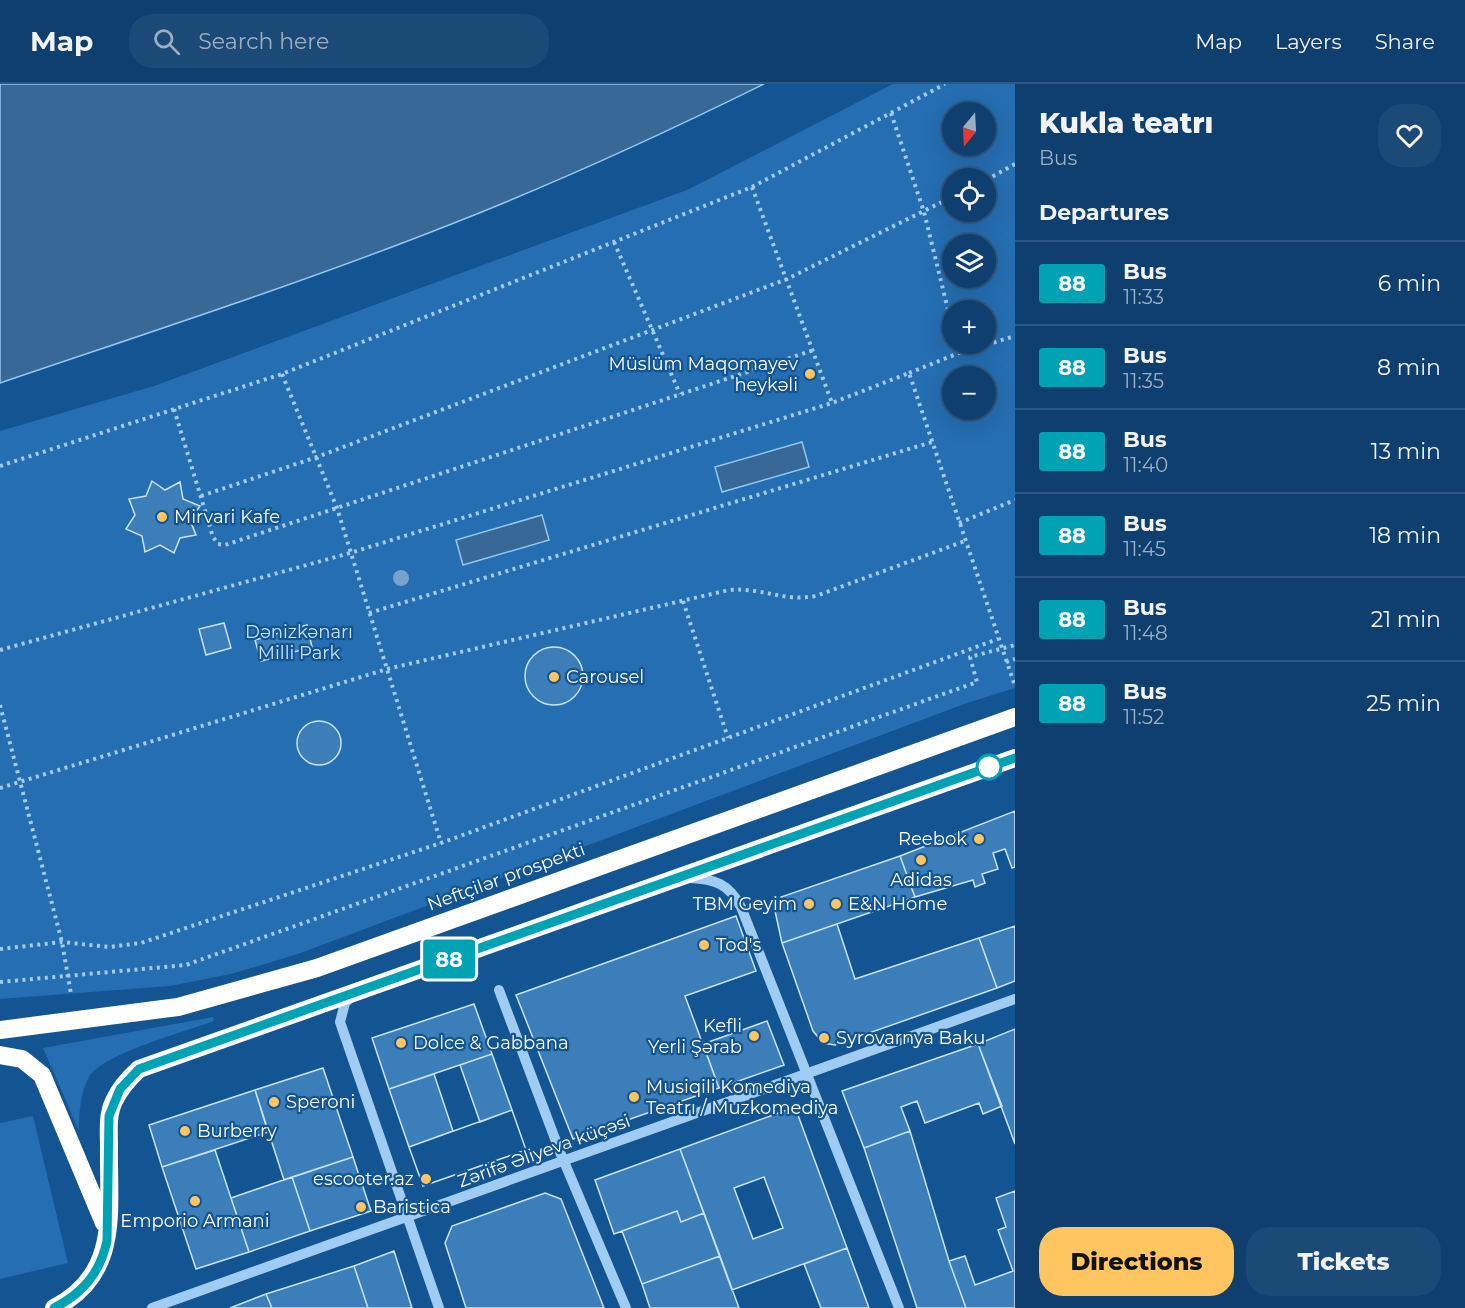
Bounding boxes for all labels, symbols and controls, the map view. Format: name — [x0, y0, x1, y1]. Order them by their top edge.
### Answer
search box — [129, 14, 549, 68]
text: Map — [30, 24, 93, 58]
icon: search — [150, 25, 183, 58]
text: Search here — [198, 28, 329, 55]
text: Map — [1195, 29, 1242, 54]
text: Layers — [1275, 29, 1342, 54]
text: Share — [1375, 29, 1435, 54]
north arrow — [942, 102, 996, 156]
map controls — [942, 102, 996, 420]
button: heart — [1378, 104, 1441, 167]
text: Kukla teatrı — [1039, 106, 1213, 140]
text: Bus — [1039, 146, 1077, 170]
button: locate — [942, 168, 996, 222]
text: Departures — [1039, 199, 1169, 226]
button: layers — [942, 234, 996, 288]
text: Bus — [1123, 258, 1167, 285]
text: 6 min — [1378, 270, 1441, 297]
text: 88 — [1058, 271, 1086, 296]
text: 11:33 — [1123, 285, 1164, 309]
button: + — [942, 300, 996, 354]
text: Bus — [1123, 342, 1167, 369]
place label: Müslüm Maqomayev heykəli — [609, 353, 798, 396]
text: 8 min — [1377, 354, 1441, 381]
text: 88 — [1058, 355, 1086, 380]
button: − — [942, 366, 996, 420]
marker: Müslüm Maqomayev heykəli — [803, 367, 817, 381]
text: 11:35 — [1123, 369, 1164, 393]
text: Bus — [1123, 426, 1167, 453]
text: 13 min — [1371, 438, 1441, 465]
text: 88 — [1058, 439, 1086, 464]
text: 11:40 — [1123, 453, 1168, 477]
place label: Mirvari Kafe — [174, 506, 280, 528]
marker: Mirvari Kafe — [155, 510, 169, 524]
text: Bus — [1123, 510, 1167, 537]
text: 18 min — [1369, 522, 1441, 549]
text: 88 — [1058, 523, 1086, 548]
text: 11:45 — [1123, 537, 1166, 561]
text: Bus — [1123, 594, 1167, 621]
text: 21 min — [1371, 606, 1441, 633]
text: 88 — [1058, 607, 1086, 632]
park label: Dənizkənarı Milli Park — [245, 621, 353, 664]
text: 11:48 — [1123, 621, 1168, 645]
place label: Carousel — [566, 666, 644, 688]
marker: Carousel — [547, 670, 561, 684]
text: Bus — [1123, 678, 1167, 705]
text: 25 min — [1366, 690, 1441, 717]
text: 88 — [1058, 691, 1086, 716]
text: 11:52 — [1123, 705, 1164, 729]
unlabelled marker — [976, 754, 1002, 780]
place label: Reebok — [898, 828, 967, 850]
marker: Reebok — [972, 832, 986, 846]
street label: Neftçilər prospekti — [424, 838, 588, 916]
marker: Adidas — [914, 853, 928, 867]
place label: Adidas — [890, 869, 952, 891]
place label: TBM Geyim — [693, 893, 797, 915]
place label: E&N Home — [848, 893, 947, 915]
marker: TBM Geyim — [802, 897, 816, 911]
marker: E&N Home — [829, 897, 843, 911]
place label: Tod's — [716, 934, 761, 956]
marker: Tod's — [697, 938, 711, 952]
line badge: 88 — [422, 940, 476, 978]
text: 88 — [435, 947, 463, 972]
place label: Kefli Yerli Şərab — [648, 1015, 742, 1058]
place label: Syrovarnya Baku — [836, 1027, 985, 1049]
marker: Kefli Yerli Şərab — [747, 1029, 761, 1043]
marker: Syrovarnya Baku — [817, 1031, 831, 1045]
place label: Dolce & Gabbana — [413, 1032, 569, 1054]
marker: Dolce & Gabbana — [394, 1036, 408, 1050]
place label: Musiqili Komediya Teatrı / Muzkomediya — [646, 1076, 838, 1119]
marker: Musiqili Komediya Teatrı / Muzkomediya — [627, 1090, 641, 1104]
place label: Speroni — [286, 1091, 355, 1113]
marker: Speroni — [267, 1095, 281, 1109]
street label: Zərifə Əliyeva küçəsi — [455, 1110, 633, 1192]
place label: Burberry — [197, 1120, 277, 1142]
marker: Burberry — [178, 1124, 192, 1138]
place label: escooter.az — [313, 1168, 414, 1190]
marker: escooter.az — [419, 1172, 433, 1186]
marker: Emporio Armani — [188, 1194, 202, 1208]
place label: Baristica — [373, 1196, 451, 1218]
marker: Baristica — [354, 1200, 368, 1214]
place label: Emporio Armani — [120, 1210, 270, 1232]
button: Directions — [1039, 1227, 1234, 1296]
button: Tickets — [1246, 1227, 1441, 1296]

